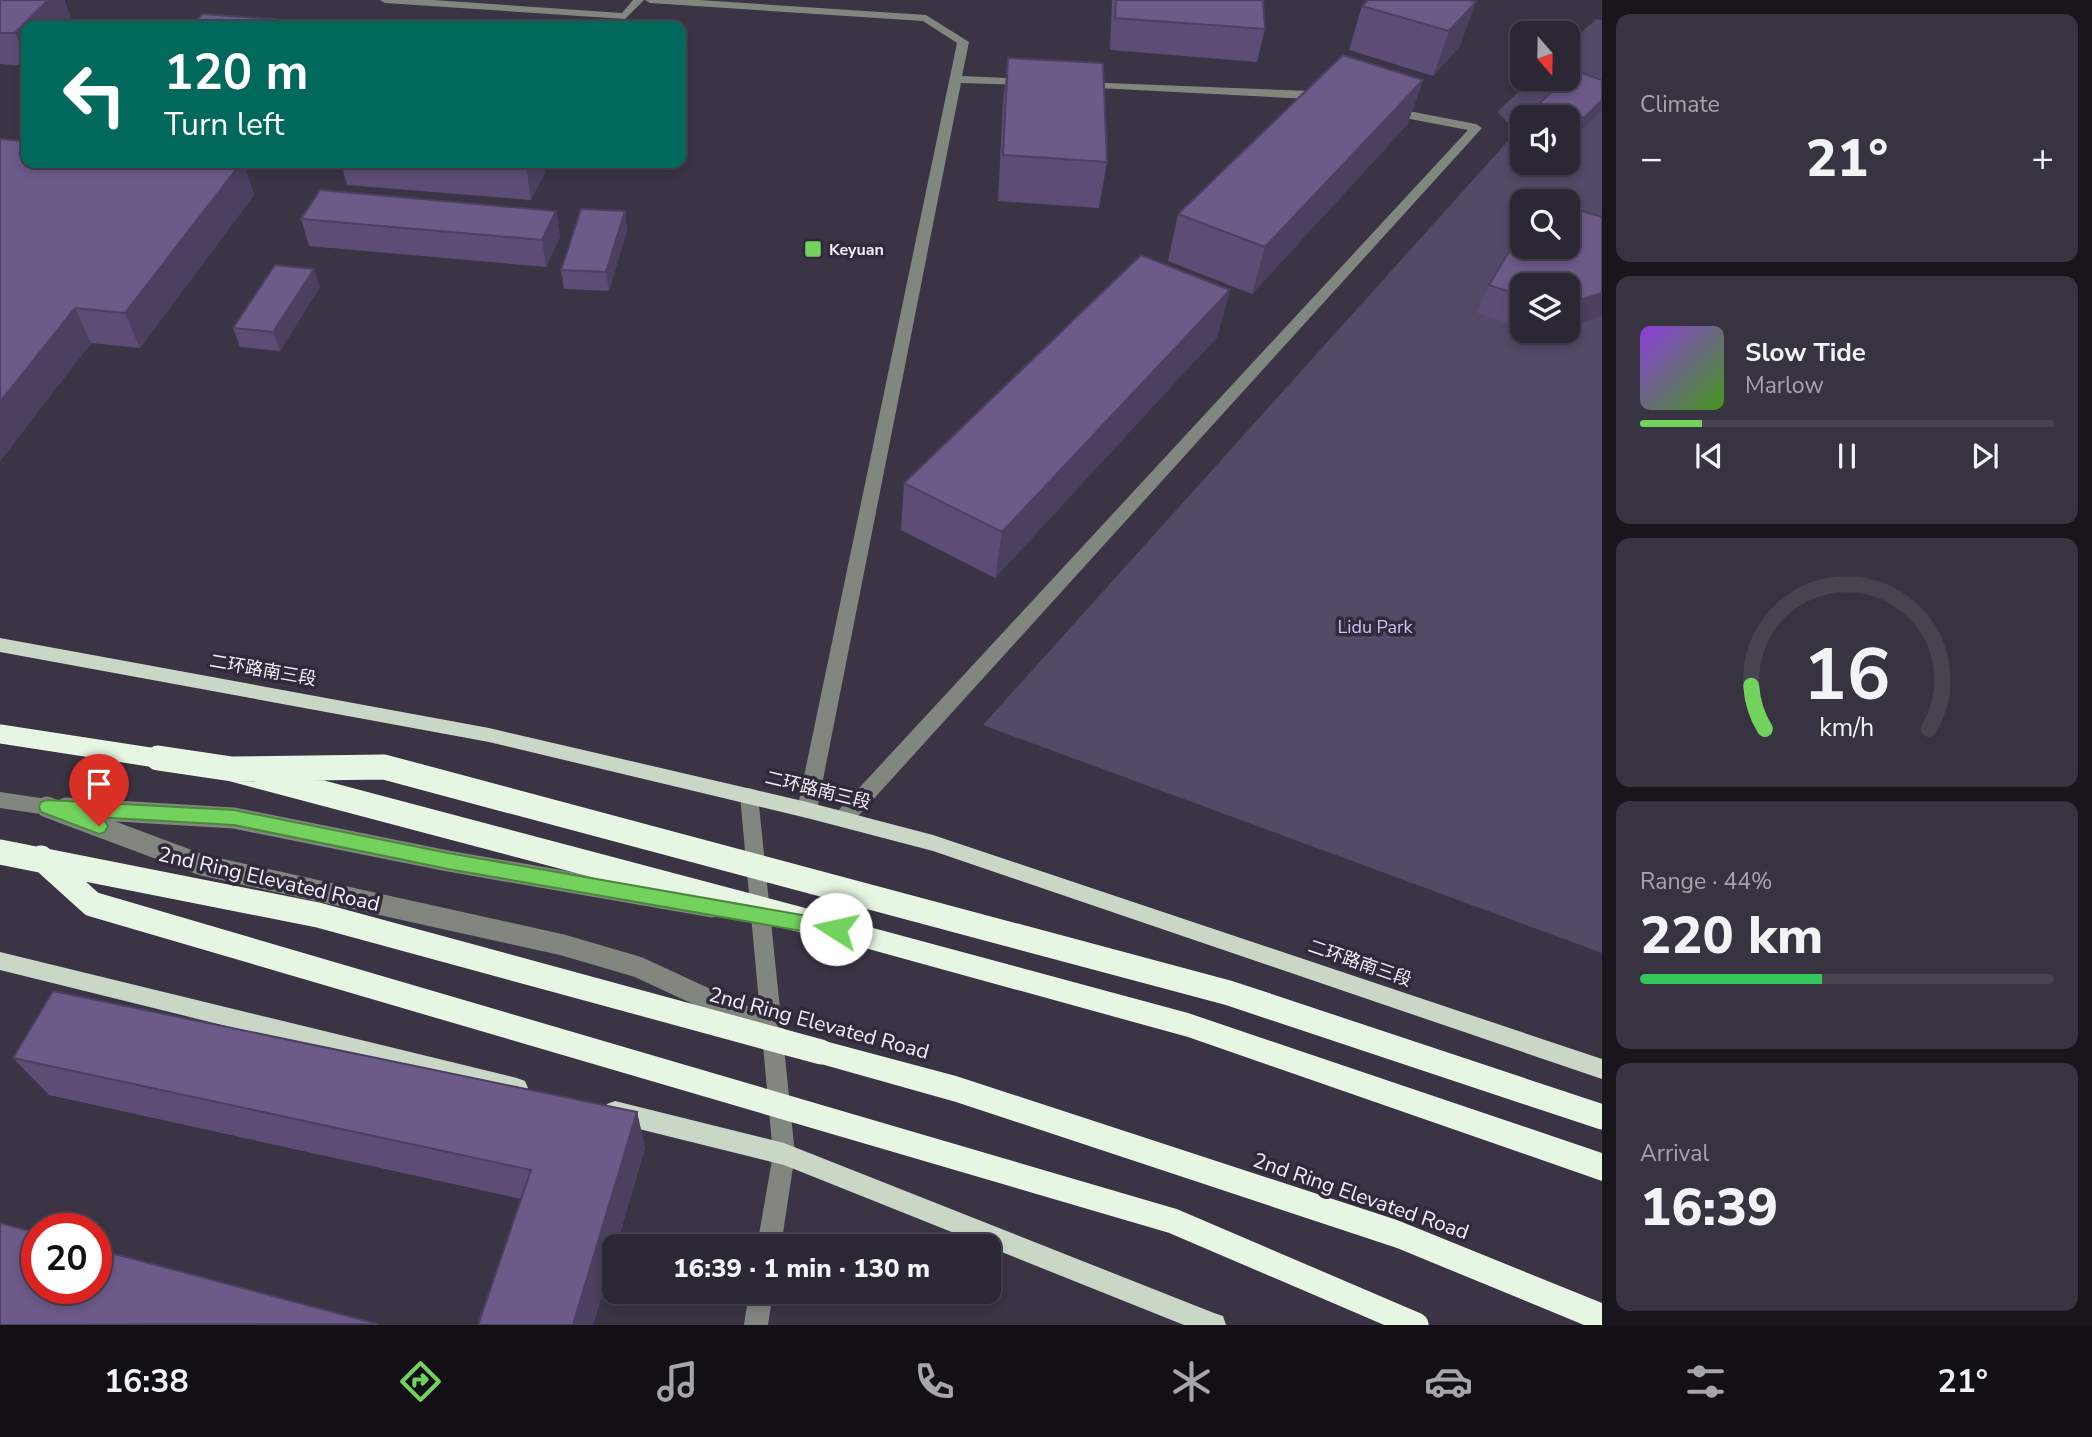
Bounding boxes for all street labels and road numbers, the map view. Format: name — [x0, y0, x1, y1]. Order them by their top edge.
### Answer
street label: 二环路南三段 — [208, 649, 318, 691]
street label: 二环路南三段 — [763, 765, 873, 815]
street label: 2nd Ring Elevated Road — [155, 840, 383, 918]
street label: 二环路南三段 — [1305, 934, 1415, 992]
street label: 2nd Ring Elevated Road — [706, 980, 932, 1066]
street label: 2nd Ring Elevated Road — [1249, 1146, 1473, 1246]

